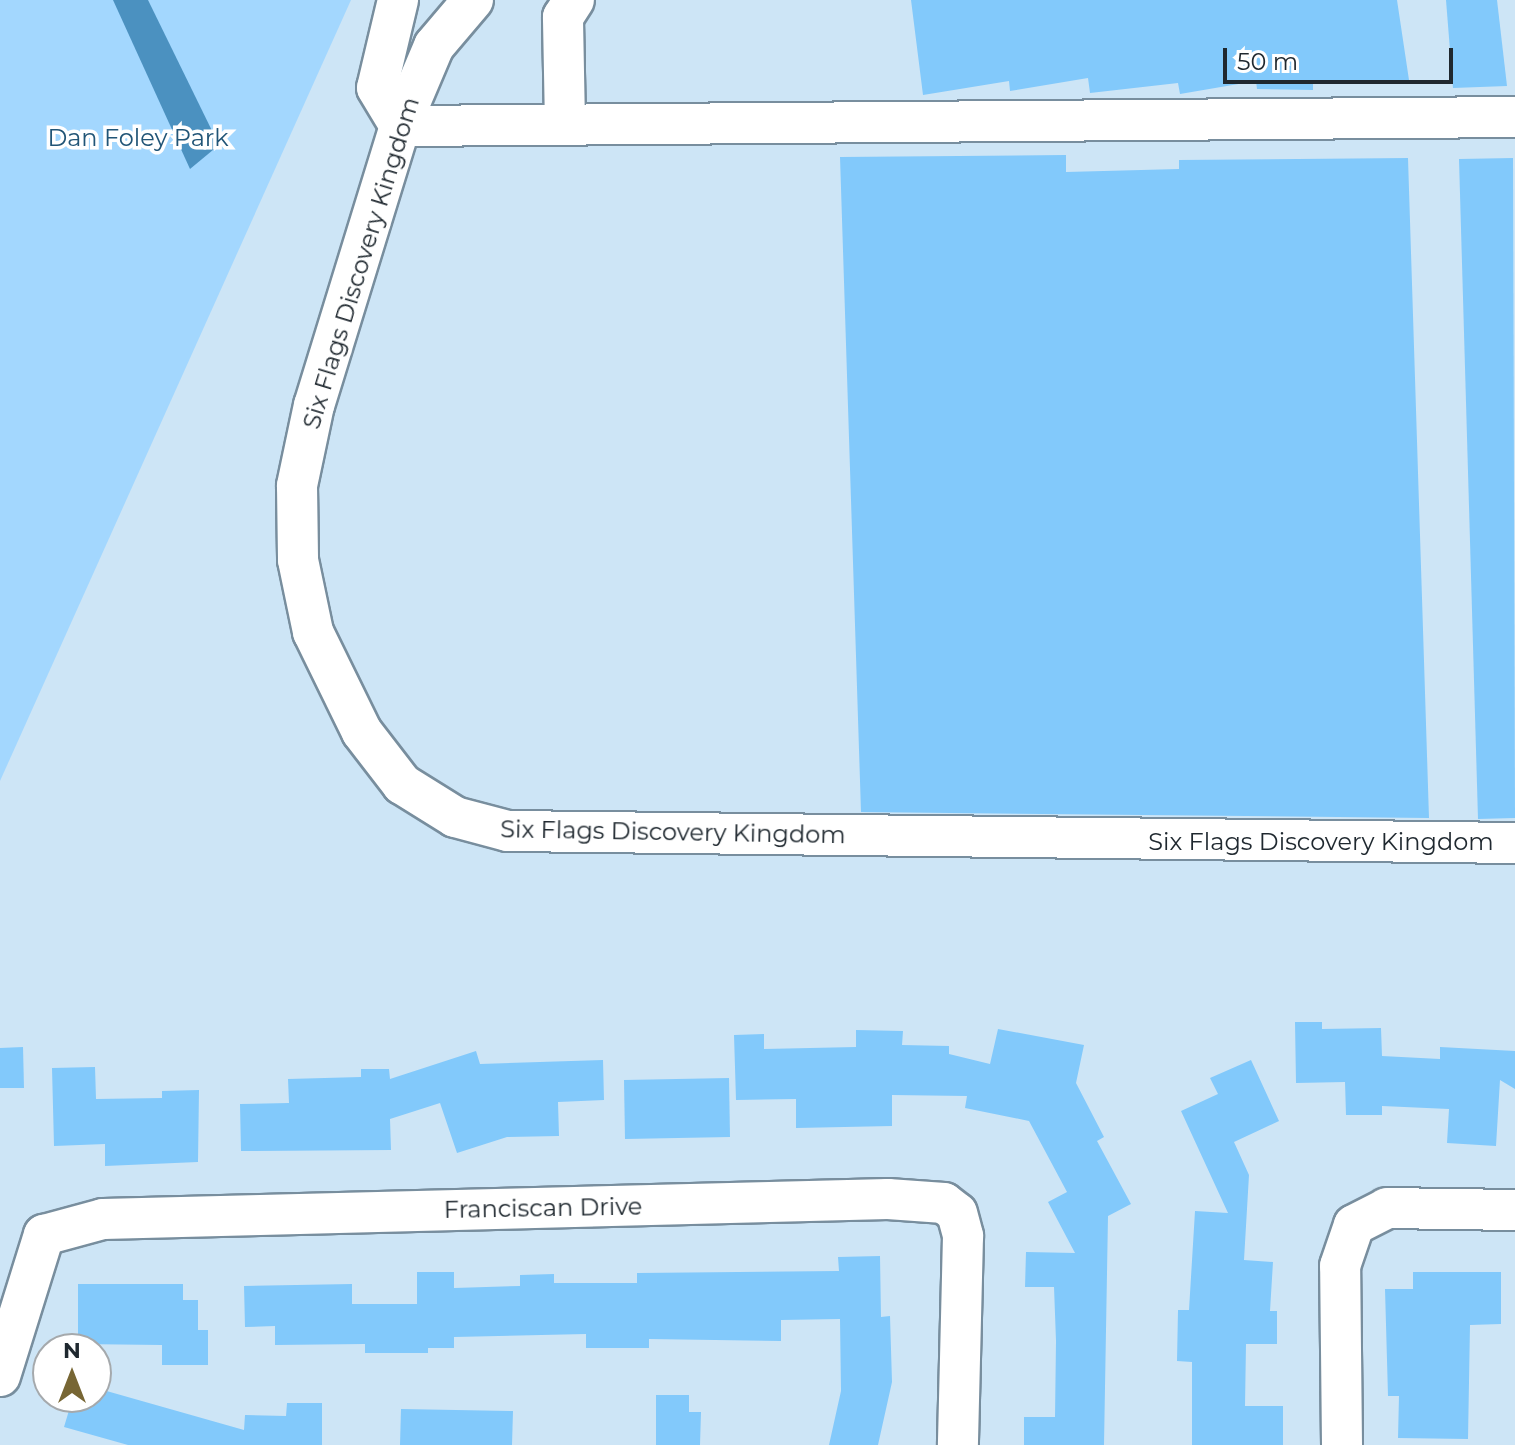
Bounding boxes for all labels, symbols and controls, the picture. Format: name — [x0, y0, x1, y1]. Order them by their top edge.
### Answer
scale bar — [1227, 32, 1457, 82]
text: 50 m — [1237, 47, 1298, 76]
street label: Six Flags Discovery Kingdom — [297, 94, 425, 432]
park label: Dan Foley Park — [47, 124, 229, 152]
street label: Six Flags Discovery Kingdom — [500, 815, 846, 849]
street label: Six Flags Discovery Kingdom — [1148, 828, 1494, 856]
street label: Franciscan Drive — [444, 1192, 642, 1224]
north arrow — [32, 1333, 112, 1413]
text: N — [63, 1337, 81, 1364]

